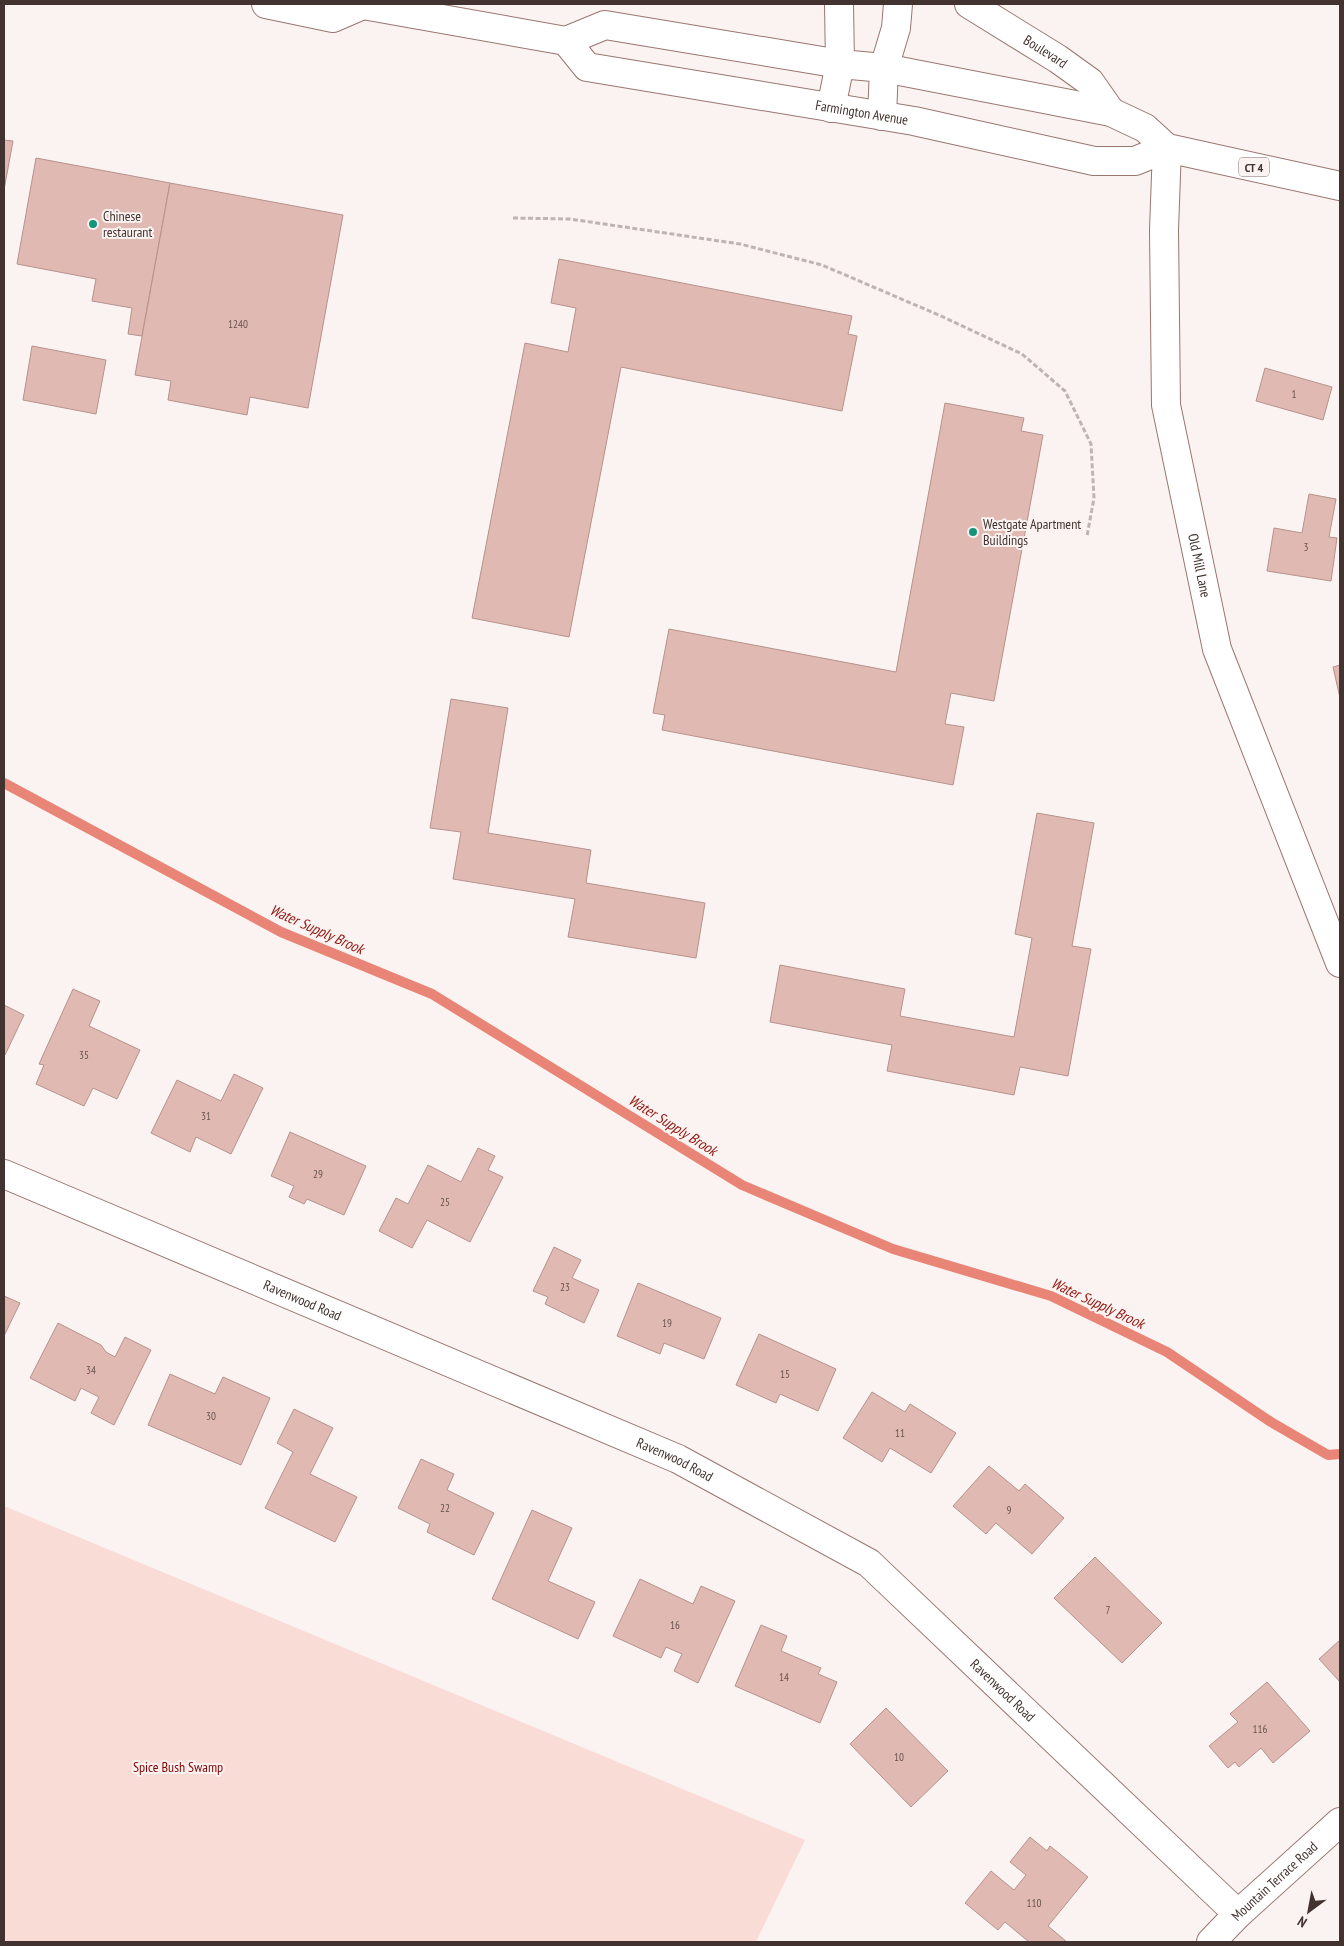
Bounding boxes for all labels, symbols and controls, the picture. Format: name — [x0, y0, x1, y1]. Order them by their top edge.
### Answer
street label: Boulevard — [1020, 31, 1071, 72]
street label: Farmington Avenue — [814, 96, 910, 129]
road number: CT 4 — [1239, 158, 1269, 176]
place label: Chinese restaurant — [103, 207, 152, 241]
marker: Chinese restaurant — [87, 218, 99, 230]
house number: 1240 — [228, 317, 248, 331]
house number: 1 — [1292, 387, 1297, 401]
place label: Westgate Apartment Buildings — [983, 515, 1081, 549]
marker: Westgate Apartment Buildings — [967, 526, 979, 538]
street label: Old Mill Lane — [1184, 532, 1215, 599]
house number: 3 — [1304, 540, 1309, 554]
water label: Water Supply Brook — [267, 900, 369, 959]
house number: 35 — [79, 1048, 89, 1062]
water label: Water Supply Brook — [625, 1090, 723, 1161]
house number: 31 — [201, 1109, 211, 1123]
house number: 29 — [313, 1167, 323, 1181]
house number: 25 — [440, 1195, 450, 1209]
water label: Water Supply Brook — [1048, 1273, 1150, 1334]
street label: Ravenwood Road — [261, 1276, 344, 1325]
house number: 23 — [560, 1280, 570, 1294]
house number: 19 — [662, 1316, 672, 1330]
house number: 34 — [86, 1363, 96, 1377]
house number: 15 — [780, 1367, 790, 1381]
house number: 30 — [206, 1409, 216, 1423]
house number: 11 — [895, 1426, 905, 1440]
street label: Ravenwood Road — [634, 1433, 716, 1485]
house number: 22 — [440, 1501, 450, 1515]
house number: 9 — [1007, 1503, 1012, 1517]
house number: 7 — [1106, 1603, 1111, 1617]
house number: 16 — [670, 1618, 680, 1632]
street label: Ravenwood Road — [967, 1655, 1039, 1725]
house number: 14 — [779, 1670, 789, 1684]
house number: 116 — [1253, 1722, 1267, 1736]
house number: 10 — [894, 1750, 904, 1764]
park label: Spice Bush Swamp — [133, 1758, 223, 1776]
street label: Mountain Terrace Road — [1227, 1838, 1321, 1924]
north arrow — [1284, 1886, 1334, 1936]
house number: 110 — [1027, 1896, 1041, 1910]
text: N — [1294, 1912, 1310, 1932]

